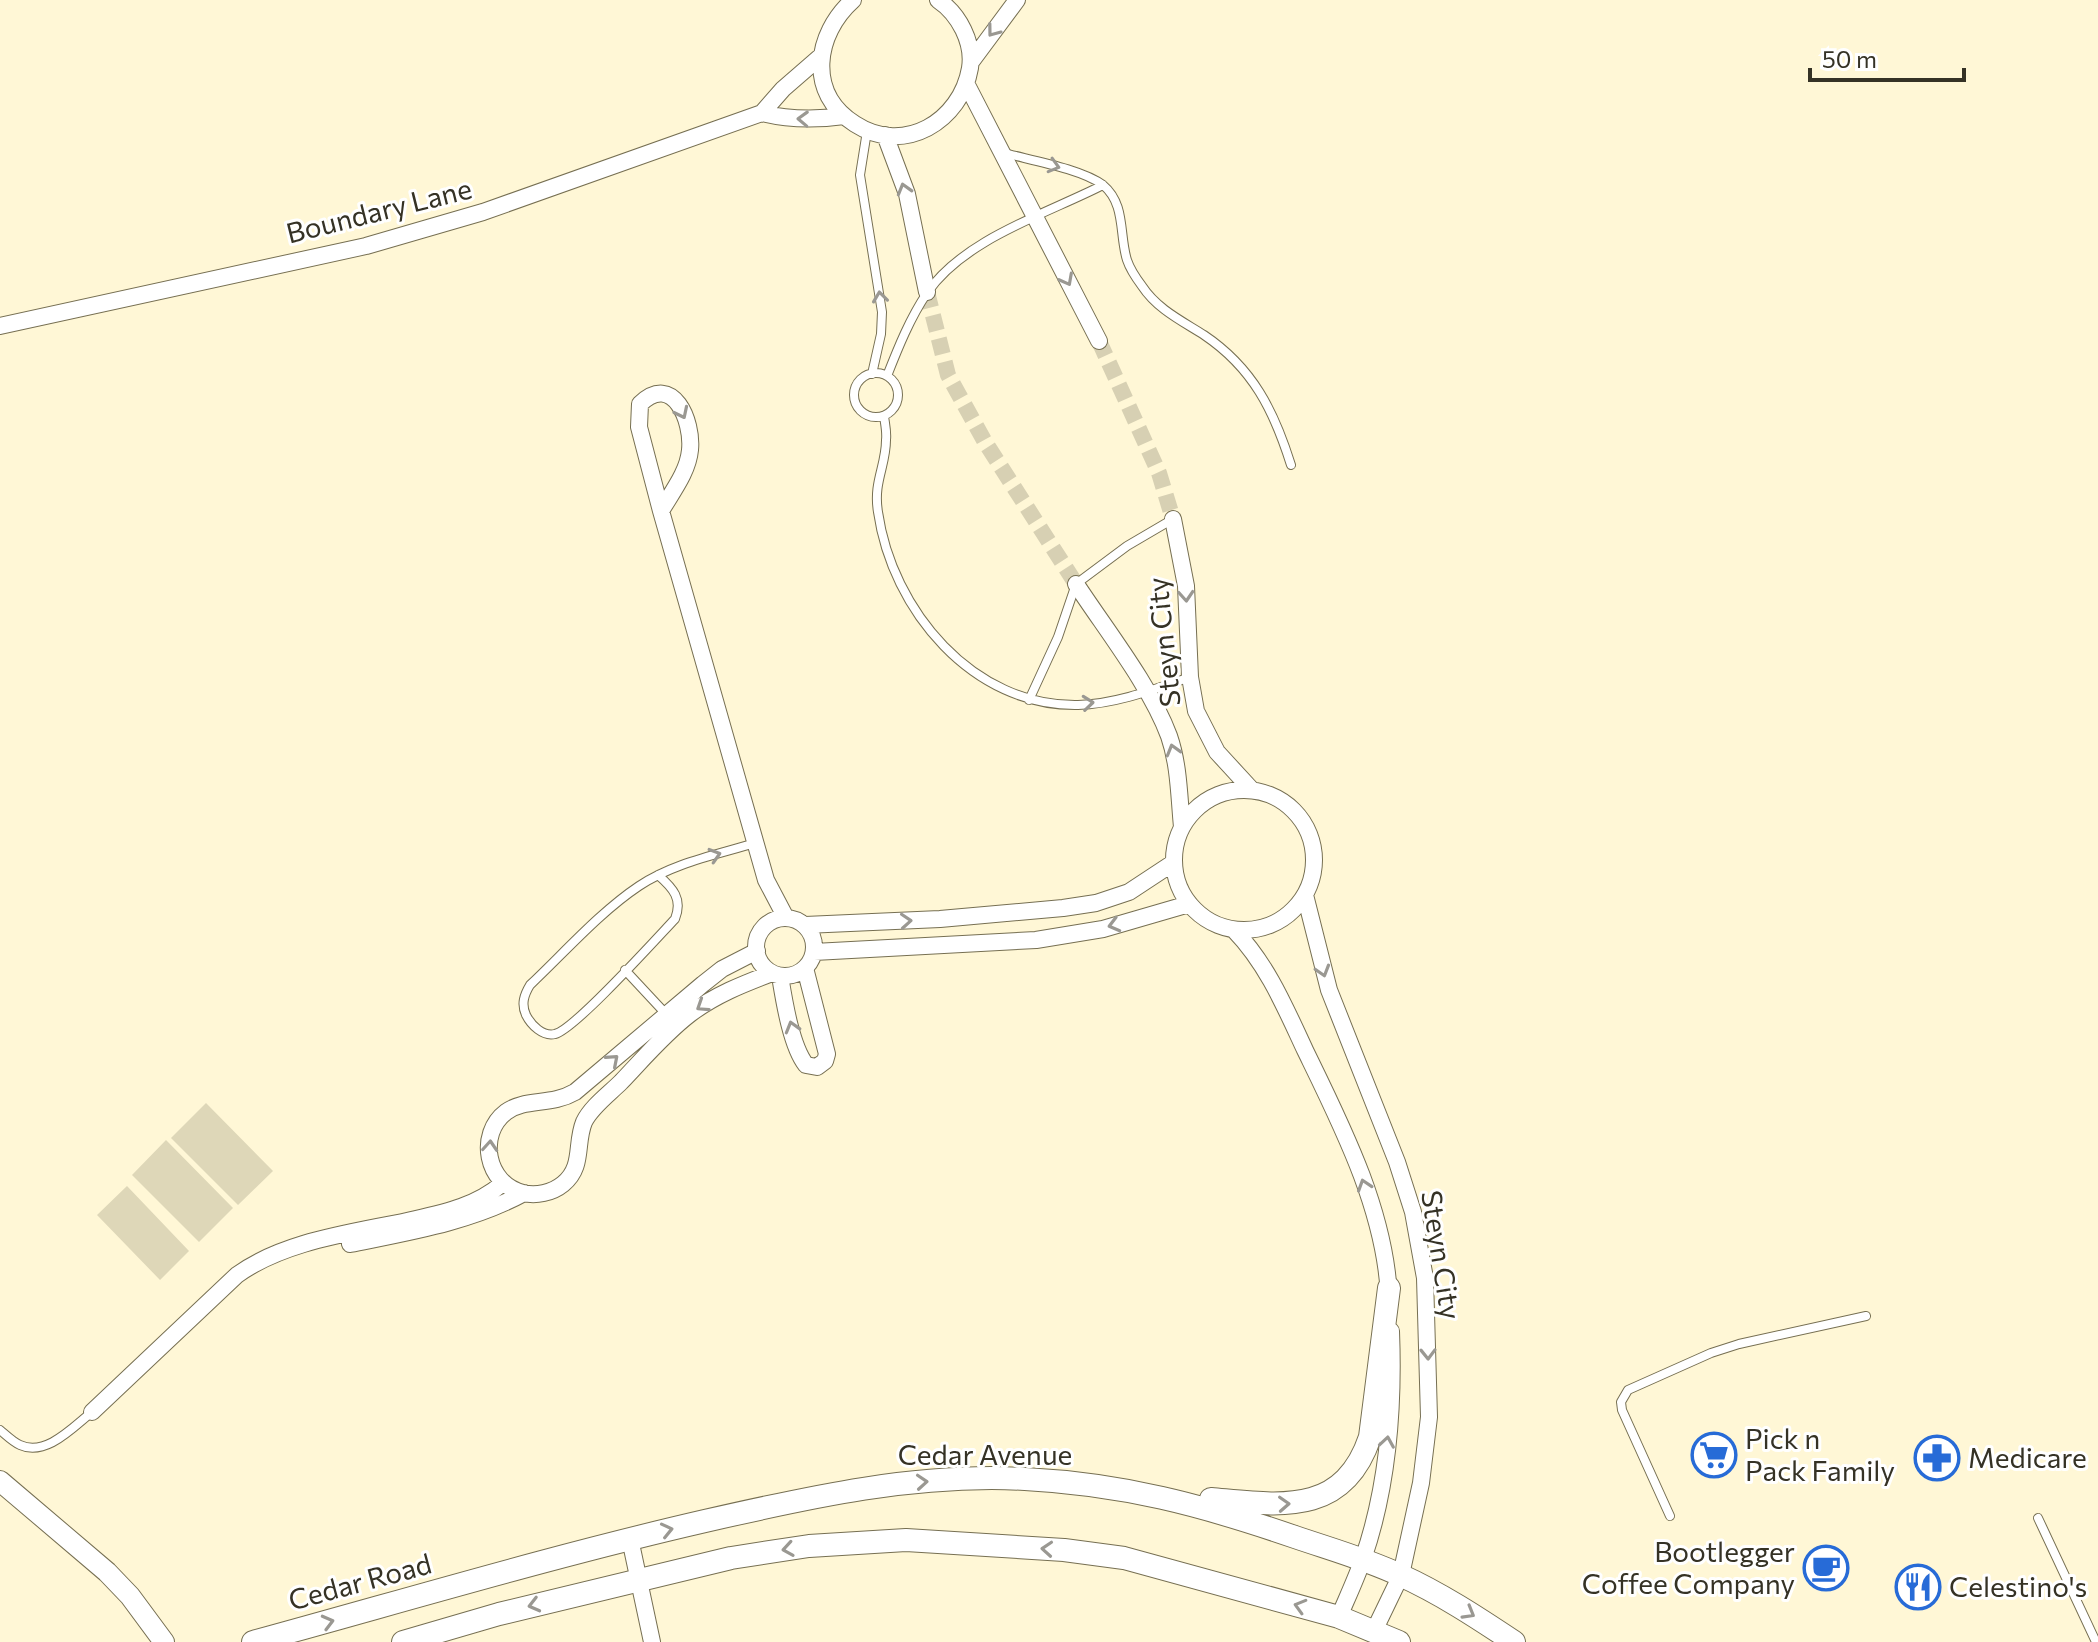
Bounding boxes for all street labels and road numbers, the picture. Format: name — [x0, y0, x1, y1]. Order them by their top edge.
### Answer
street label: Boundary Lane — [283, 171, 475, 249]
street label: Steyn City — [1139, 576, 1187, 709]
street label: Steyn City — [1415, 1188, 1469, 1322]
street label: Cedar Avenue — [898, 1437, 1072, 1471]
street label: Cedar Road — [284, 1546, 435, 1616]

